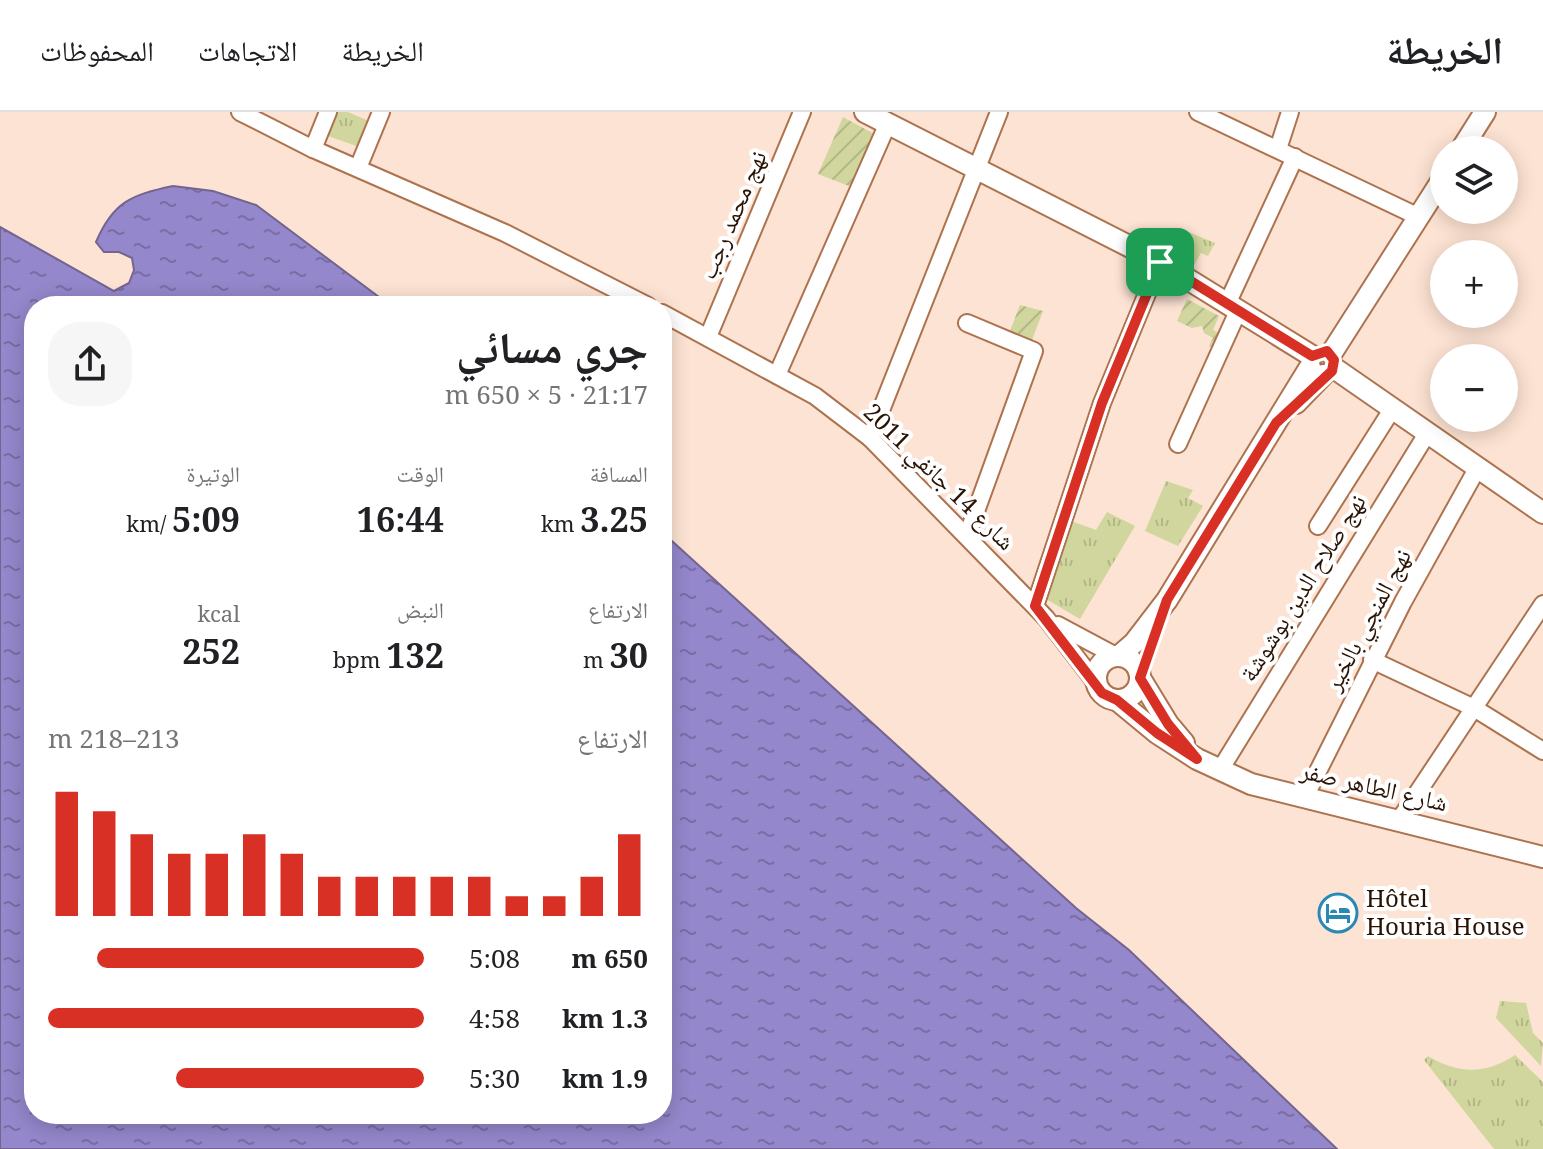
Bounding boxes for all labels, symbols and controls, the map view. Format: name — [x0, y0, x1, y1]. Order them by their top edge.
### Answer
text: الخريطة — [1386, 23, 1503, 75]
text: المحفوظات — [40, 31, 154, 69]
text: الاتجاهات — [198, 31, 297, 69]
text: الخريطة — [341, 31, 424, 69]
map controls — [1430, 136, 1518, 432]
button: layers — [1430, 136, 1518, 224]
street label: نهج محمد رجب — [690, 145, 773, 284]
pin — [1126, 228, 1194, 296]
icon: arrive — [1138, 240, 1182, 284]
button: + — [1430, 240, 1518, 328]
text: جري مسائي — [456, 316, 648, 376]
button: share — [48, 322, 132, 406]
button: − — [1430, 344, 1518, 432]
text: 21:17 · 5 × 650 m — [445, 376, 648, 412]
street label: شارع 14 جانفي 2011 — [854, 395, 1023, 560]
text: الوتيرة — [186, 458, 240, 488]
text: الوقت — [397, 458, 444, 488]
text: المسافة — [590, 458, 648, 488]
street label: نهج صلاح الدين بوشوشة — [1231, 487, 1373, 687]
text: 5:09 — [172, 496, 240, 542]
text: 16:44 — [357, 496, 444, 542]
text: 3.25 — [580, 496, 648, 542]
text: /km — [126, 508, 172, 538]
text: km — [541, 508, 580, 538]
street label: نهج المنجي بالخير — [1315, 542, 1422, 699]
text: النبض — [397, 594, 444, 624]
text: الارتفاع — [588, 594, 648, 624]
text: kcal — [198, 598, 240, 628]
text: 252 — [182, 628, 240, 674]
text: 132 — [386, 632, 444, 678]
text: 30 — [610, 632, 648, 678]
text: bpm — [333, 644, 386, 674]
text: m — [583, 644, 610, 674]
text: 213–218 m — [48, 720, 180, 756]
text: الارتفاع — [577, 720, 648, 756]
street label: شارع الطاهر صفر — [1297, 752, 1451, 818]
place label: Hôtel Houria House — [1366, 881, 1525, 942]
hotel icon: Hôtel Houria House — [1317, 892, 1359, 934]
text: 5:08 — [469, 940, 520, 976]
text: 650 m — [572, 940, 648, 976]
text: 4:58 — [469, 1000, 520, 1036]
text: 1.3 km — [562, 1000, 648, 1036]
text: 5:30 — [469, 1060, 520, 1096]
text: 1.9 km — [562, 1060, 648, 1096]

